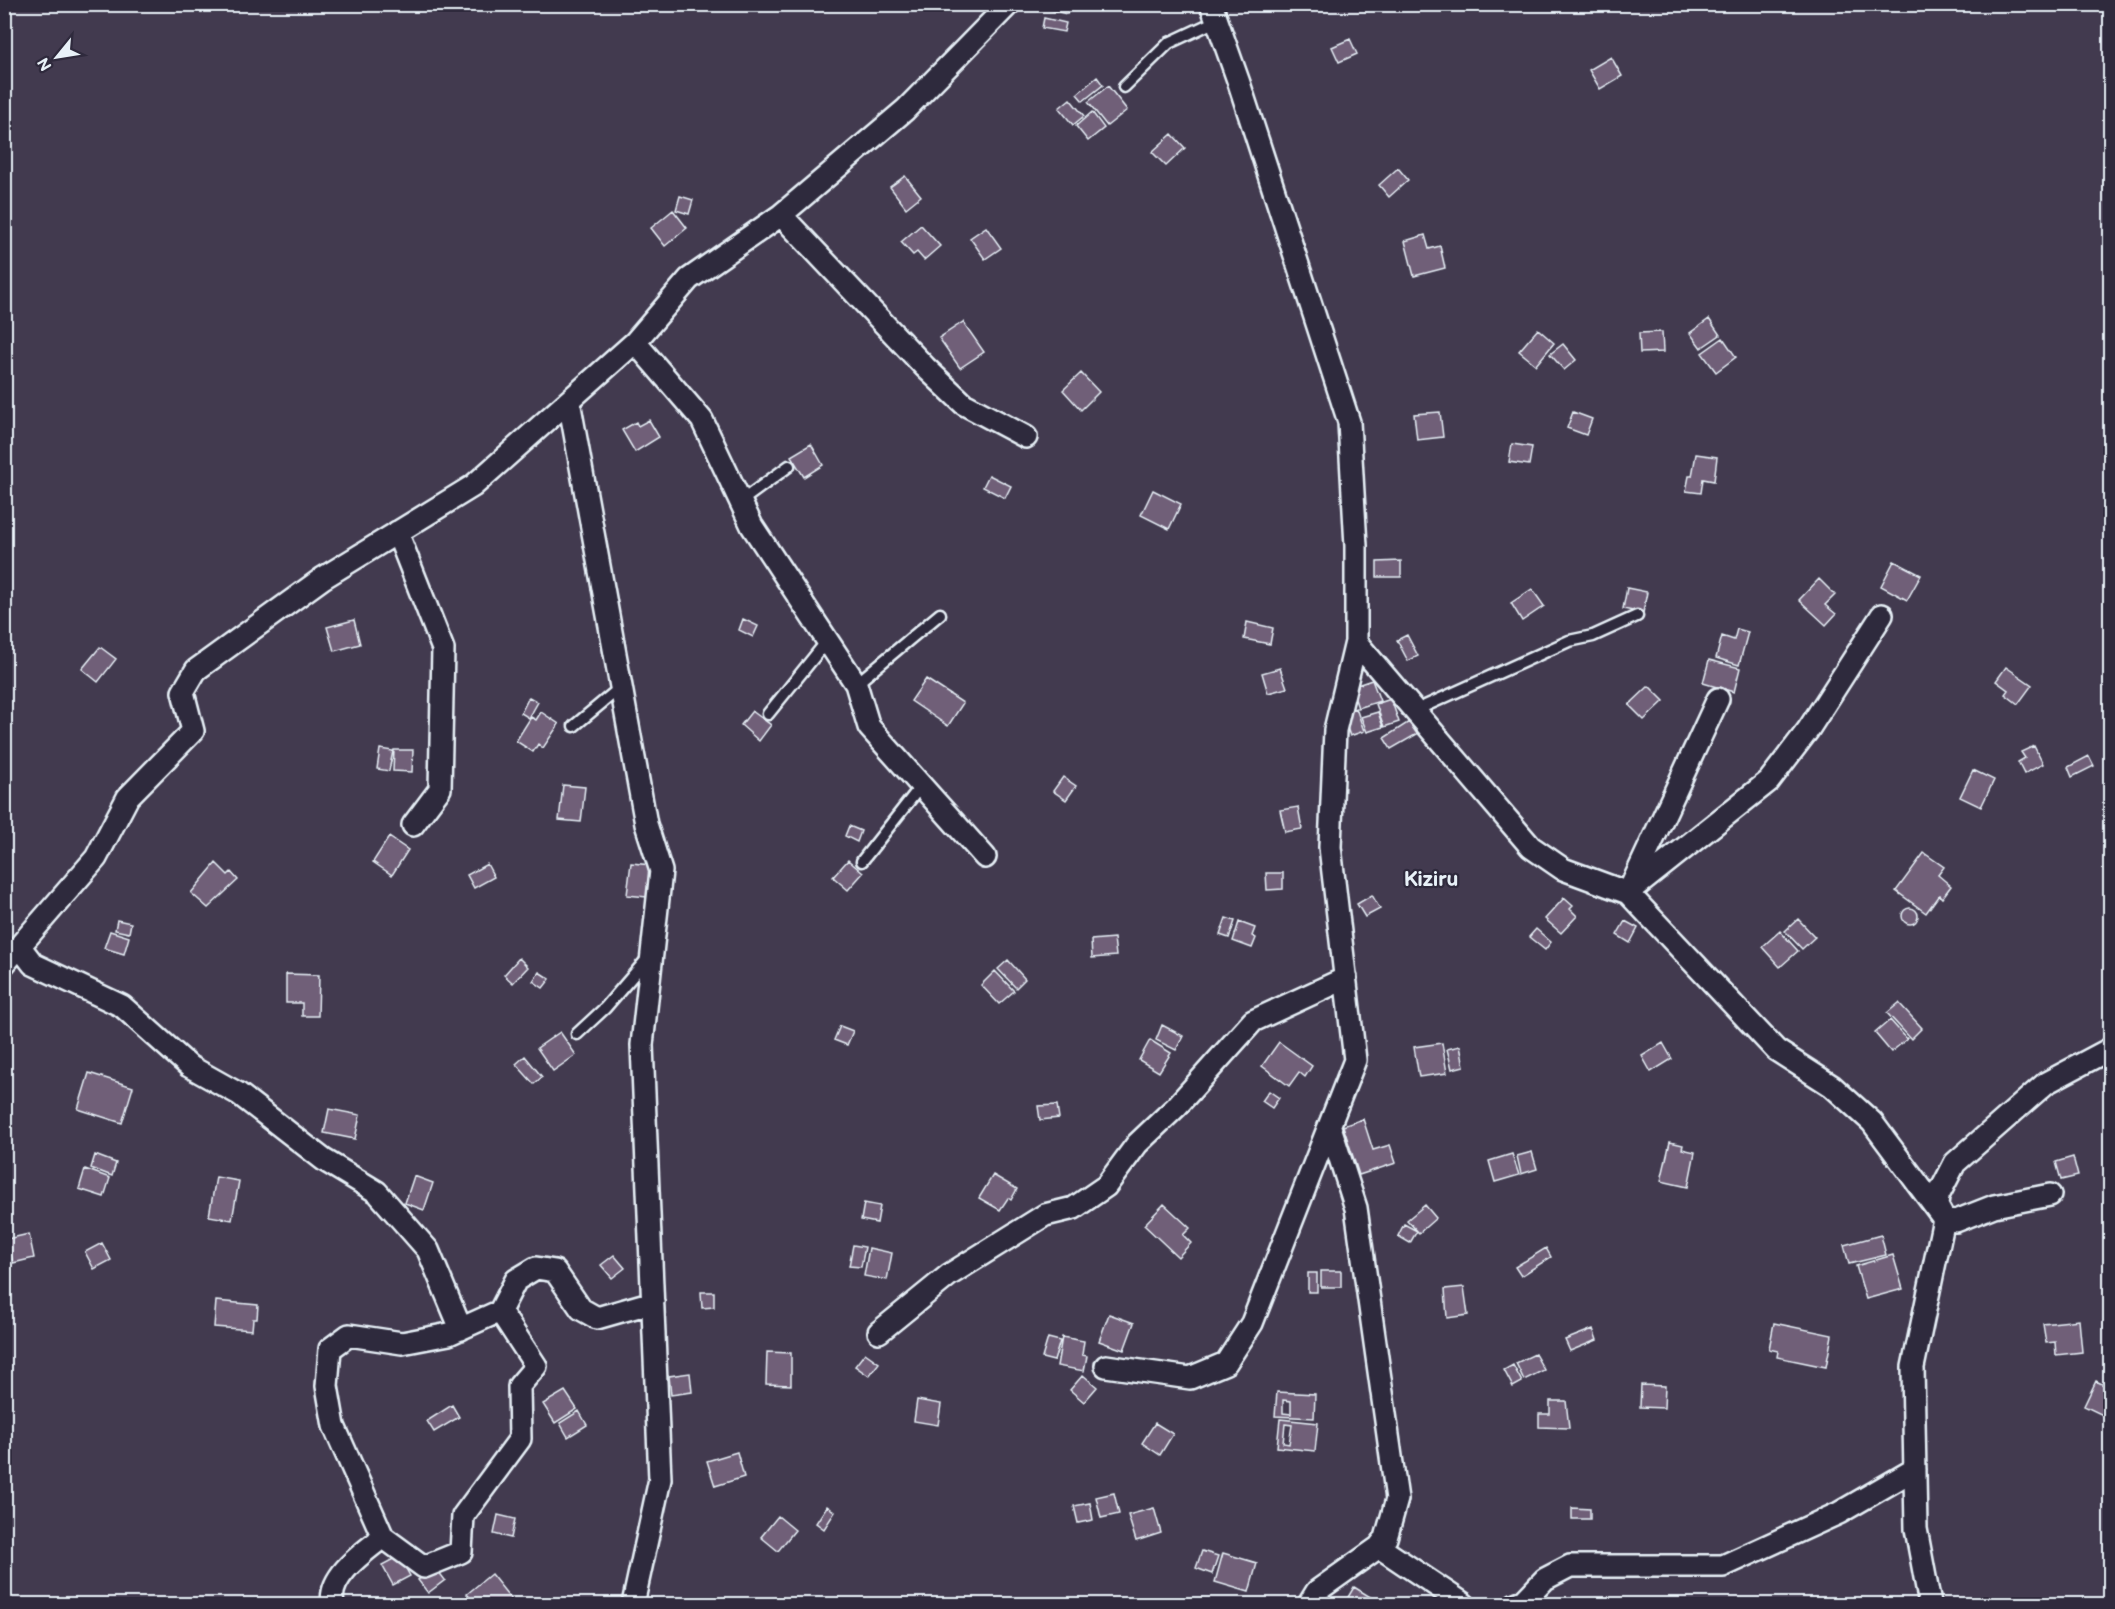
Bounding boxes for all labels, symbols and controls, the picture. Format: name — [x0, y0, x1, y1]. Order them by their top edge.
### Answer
north arrow — [27, 27, 87, 87]
text: N — [34, 54, 57, 74]
district label: Kiziru — [1404, 867, 1458, 892]

